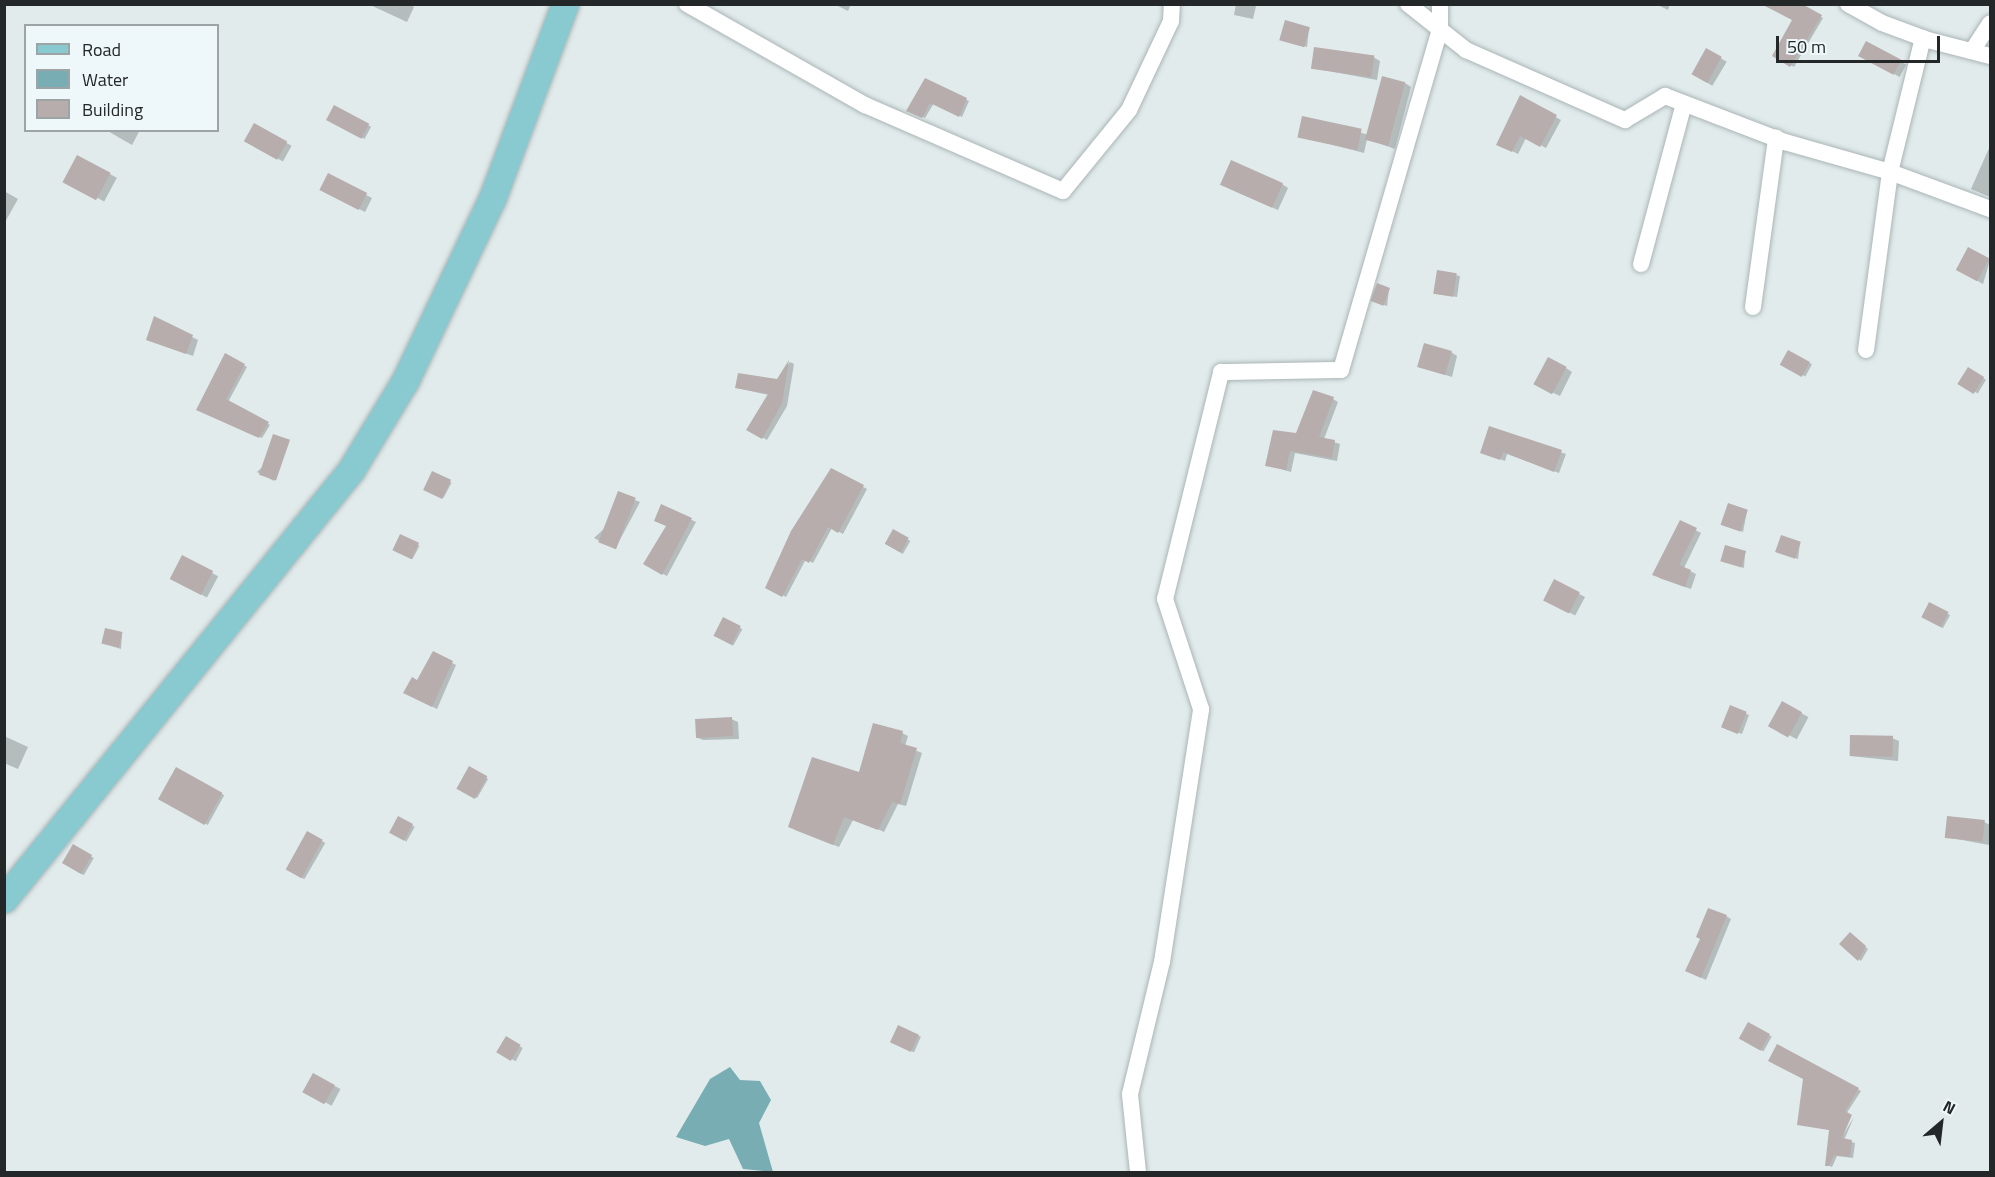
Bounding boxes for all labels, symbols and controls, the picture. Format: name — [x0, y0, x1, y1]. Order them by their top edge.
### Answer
legend — [24, 24, 219, 132]
scale bar — [1779, 24, 1942, 62]
text: 50 m — [1787, 33, 1826, 60]
text: Road — [82, 36, 121, 63]
text: Water — [82, 66, 128, 93]
text: Building — [82, 96, 143, 123]
north arrow — [1911, 1093, 1971, 1153]
text: N — [1939, 1094, 1960, 1120]

